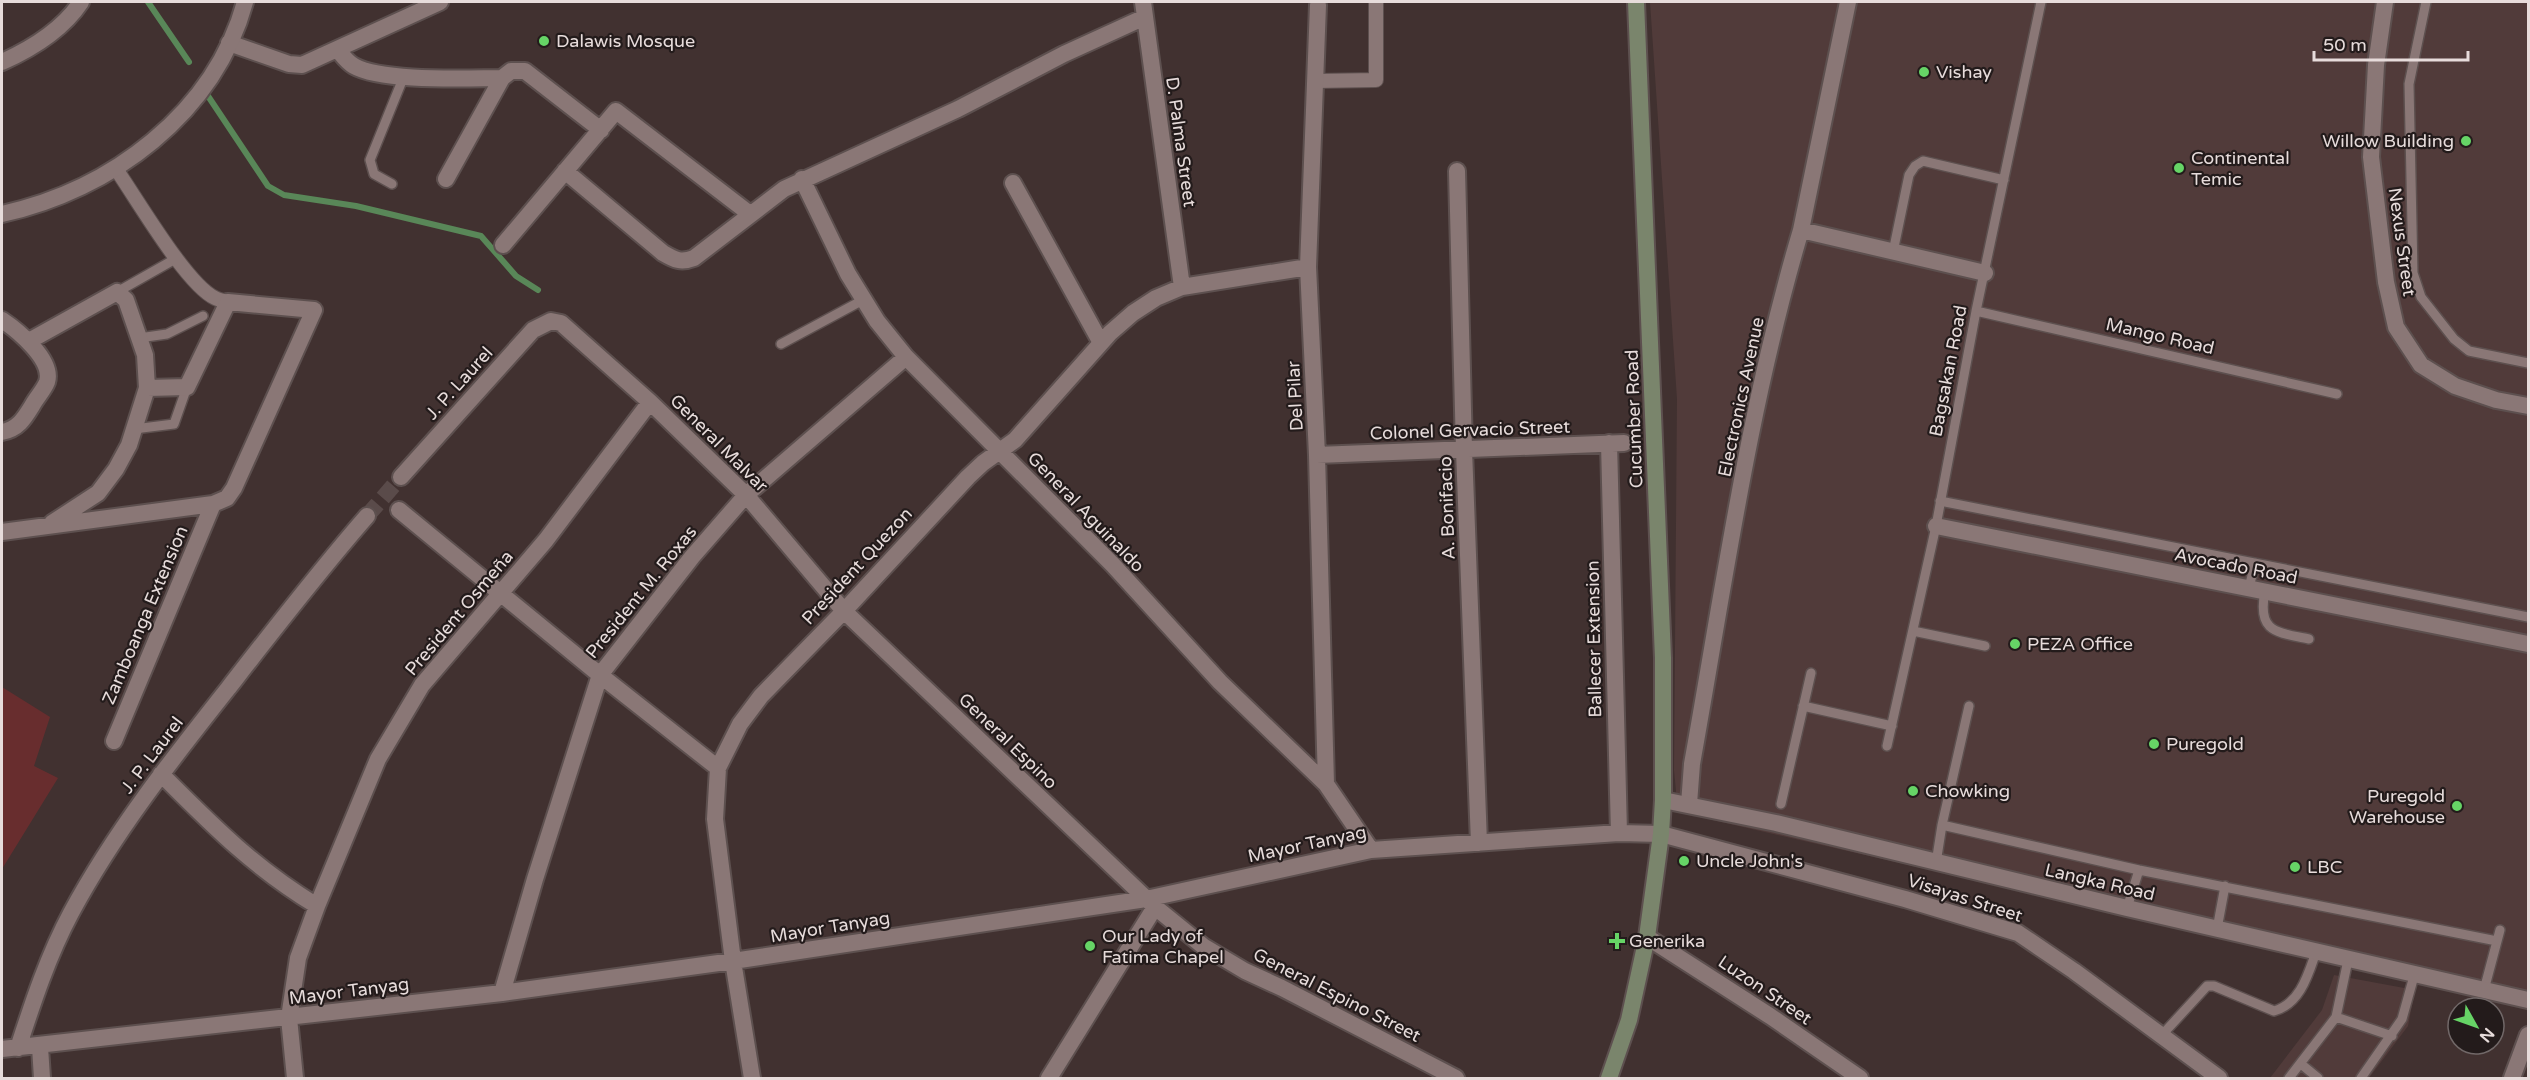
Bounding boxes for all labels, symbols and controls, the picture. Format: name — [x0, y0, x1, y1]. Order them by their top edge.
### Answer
scale bar — [2314, 24, 2468, 62]
place label: Dalawis Mosque — [556, 30, 695, 52]
marker: Dalawis Mosque — [537, 34, 551, 48]
text: 50 m — [2323, 34, 2367, 56]
place label: Vishay — [1936, 61, 1992, 83]
marker: Vishay — [1917, 65, 1931, 79]
street label: D. Palma Street — [1161, 75, 1201, 209]
place label: Willow Building — [2322, 130, 2454, 152]
marker: Willow Building — [2459, 134, 2473, 148]
place label: Continental Temic — [2191, 147, 2290, 190]
marker: Continental Temic — [2172, 161, 2186, 175]
street label: Nexus Street — [2383, 186, 2421, 298]
street label: Bagsakan Road — [1924, 303, 1972, 439]
street label: Mango Road — [2104, 313, 2216, 359]
street label: Electronics Avenue — [1713, 315, 1769, 479]
street label: J. P. Laurel — [421, 342, 497, 424]
street label: Cucumber Road — [1621, 349, 1647, 489]
street label: Del Pilar — [1282, 360, 1308, 432]
street label: General Malvar — [665, 389, 773, 497]
street label: Colonel Gervacio Street — [1370, 416, 1571, 444]
street label: General Aguinaldo — [1023, 447, 1149, 577]
street label: A. Bonifacio — [1434, 456, 1460, 560]
street label: President Quezon — [797, 503, 917, 629]
street label: President M. Roxas — [581, 521, 701, 663]
street label: Zamboanga Extension — [97, 522, 193, 708]
street label: Avocado Road — [2173, 543, 2299, 589]
street label: President Osmeña — [400, 546, 518, 680]
street label: Ballecer Extension — [1582, 560, 1606, 718]
place label: PEZA Office — [2027, 633, 2133, 655]
marker: PEZA Office — [2008, 637, 2022, 651]
street label: General Espino — [954, 688, 1062, 794]
street label: J. P. Laurel — [116, 712, 188, 798]
place label: Puregold — [2166, 733, 2244, 755]
marker: Puregold — [2147, 737, 2161, 751]
place label: Chowking — [1925, 780, 2010, 802]
marker: Chowking — [1906, 784, 1920, 798]
place label: Puregold Warehouse — [2349, 785, 2445, 828]
marker: Puregold Warehouse — [2450, 799, 2464, 813]
street label: Mayor Tanyag — [1246, 821, 1368, 867]
place label: Uncle John's — [1696, 850, 1803, 872]
marker: Uncle John's — [1677, 854, 1691, 868]
place label: LBC — [2307, 856, 2342, 878]
street label: Langka Road — [2043, 859, 2157, 905]
marker: LBC — [2288, 860, 2302, 874]
street label: Visayas Street — [1905, 869, 2025, 927]
street label: Mayor Tanyag — [769, 907, 891, 947]
place label: Our Lady of Fatima Chapel — [1102, 925, 1224, 968]
place label: Generika — [1629, 930, 1705, 952]
marker: Generika — [1610, 934, 1624, 948]
marker: Our Lady of Fatima Chapel — [1083, 939, 1097, 953]
street label: General Espino Street — [1250, 943, 1425, 1047]
street label: Luzon Street — [1714, 951, 1816, 1029]
street label: Mayor Tanyag — [288, 973, 410, 1009]
north arrow — [2446, 996, 2506, 1056]
text: N — [2475, 1024, 2499, 1046]

